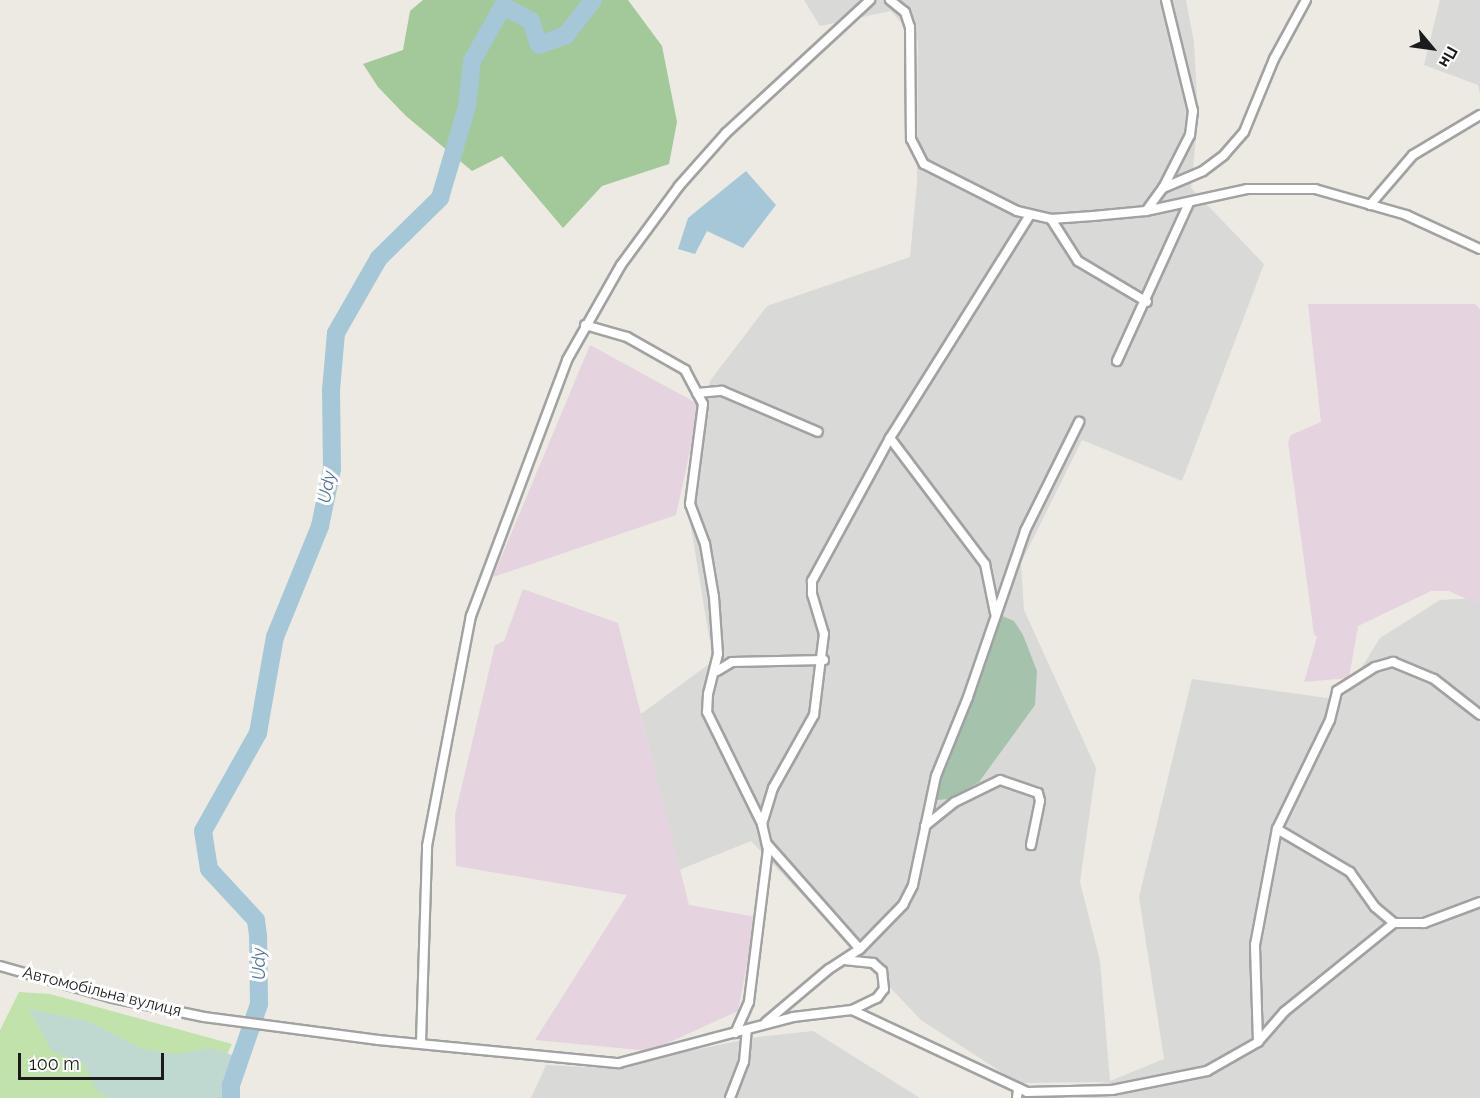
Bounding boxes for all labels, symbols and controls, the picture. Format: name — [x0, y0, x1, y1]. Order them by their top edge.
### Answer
north arrow — [1402, 18, 1462, 78]
text: Пн — [1435, 43, 1462, 71]
water label: Udy — [314, 469, 340, 505]
water label: Udy — [248, 948, 270, 980]
street label: Автомобільна вулиця — [21, 963, 183, 1021]
scale bar — [21, 1041, 166, 1079]
text: 100 m — [29, 1053, 80, 1074]

